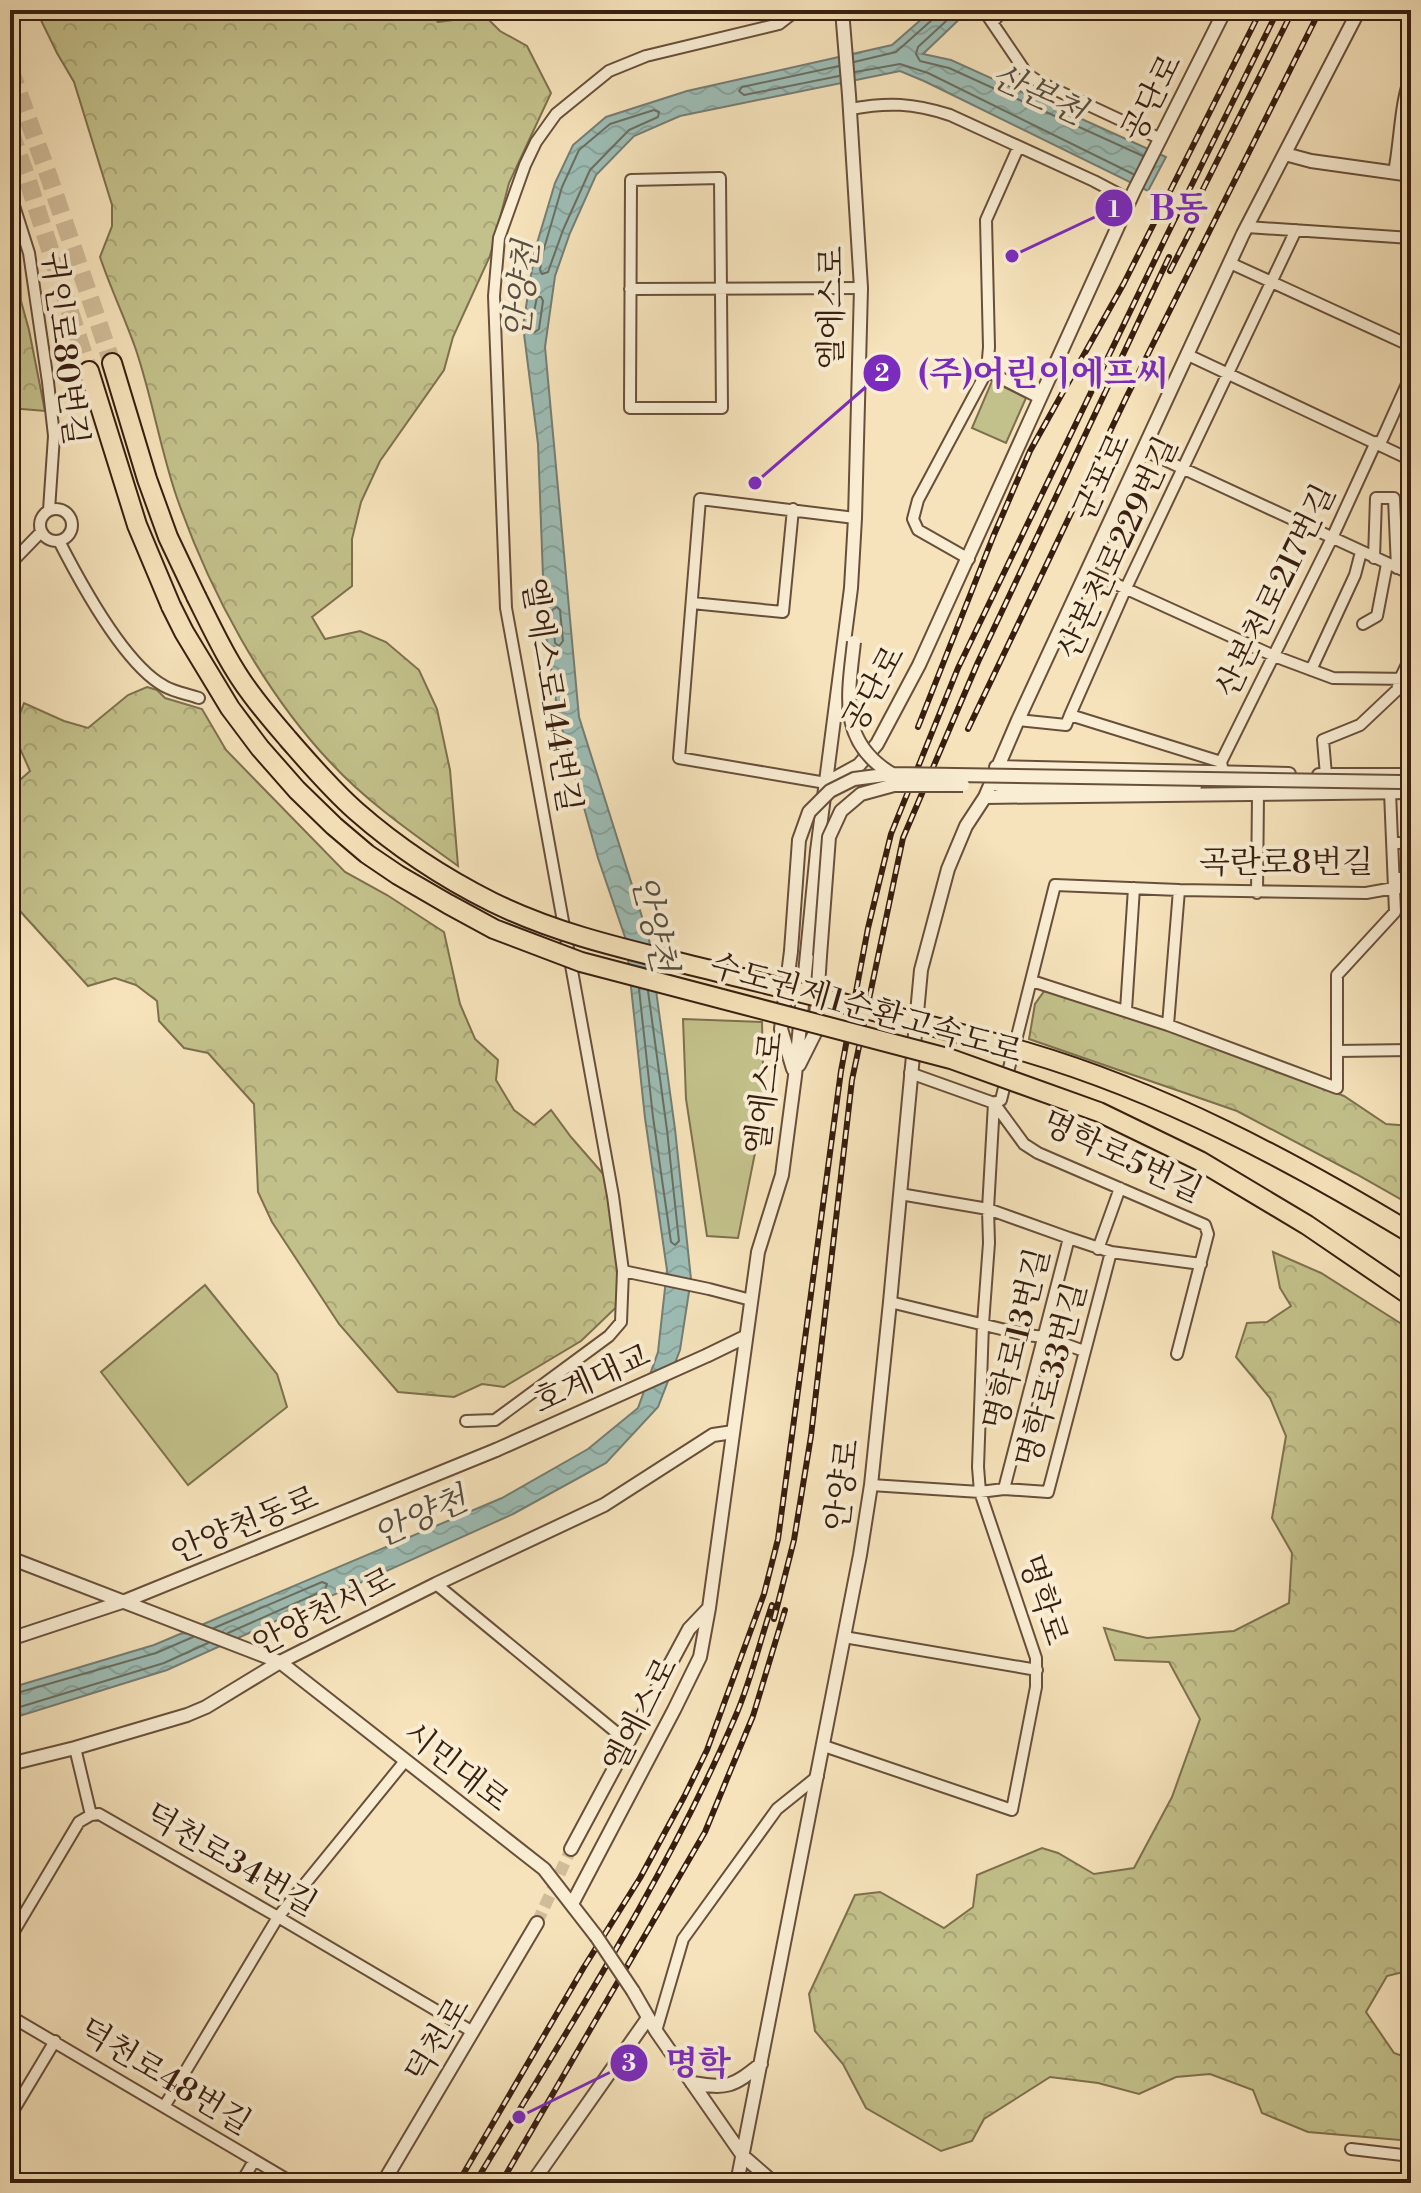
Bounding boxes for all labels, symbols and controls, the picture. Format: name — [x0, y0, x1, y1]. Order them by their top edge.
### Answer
street label: 공단로 — [1113, 48, 1191, 148]
water label: 산본천 — [984, 55, 1093, 136]
callout: B동 — [1094, 179, 1225, 237]
text: B동 — [1150, 189, 1208, 231]
text: 1 — [1108, 195, 1120, 225]
water label: 안양천 — [497, 237, 549, 341]
street label: 엘에스로 — [812, 246, 852, 370]
street label: 귀인로80번길 — [32, 249, 96, 447]
callout: (주)어린이에프씨 — [862, 344, 1185, 402]
text: (주)어린이에프씨 — [919, 354, 1169, 396]
text: 2 — [875, 359, 890, 389]
street label: 군포로 — [1064, 426, 1140, 527]
street label: 산본천로229번길 — [1049, 430, 1187, 666]
street label: 산본천로217번길 — [1207, 478, 1345, 704]
street label: 엘에스로144번길 — [513, 575, 589, 815]
street label: 공단로 — [834, 639, 914, 739]
street label: 곡란로8번길 — [1199, 843, 1373, 883]
water label: 안양천 — [621, 871, 685, 979]
street label: 수도권제1순환고속도로 — [705, 945, 1027, 1073]
street label: 엘에스로 — [738, 1029, 792, 1157]
street label: 명학로5번길 — [1036, 1102, 1208, 1212]
street label: 명학로13번길 — [975, 1244, 1059, 1434]
street label: 명학로33번길 — [1008, 1278, 1096, 1472]
street label: 호계대교 — [527, 1336, 657, 1422]
street label: 안양로 — [817, 1436, 869, 1533]
street label: 안양천동로 — [166, 1477, 324, 1572]
water label: 안양천 — [367, 1478, 477, 1557]
street label: 명학로 — [1010, 1550, 1076, 1650]
street label: 안양천서로 — [246, 1559, 402, 1665]
street label: 엘에스로 — [595, 1651, 687, 1779]
street label: 시민대로 — [395, 1713, 517, 1821]
street label: 덕천로34번길 — [138, 1795, 324, 1925]
street label: 덕천로 — [397, 1990, 479, 2090]
street label: 덕천로48번길 — [72, 2010, 258, 2144]
callout: 명학 — [609, 2034, 746, 2092]
text: 명학 — [665, 2044, 731, 2086]
text: 3 — [622, 2049, 636, 2079]

